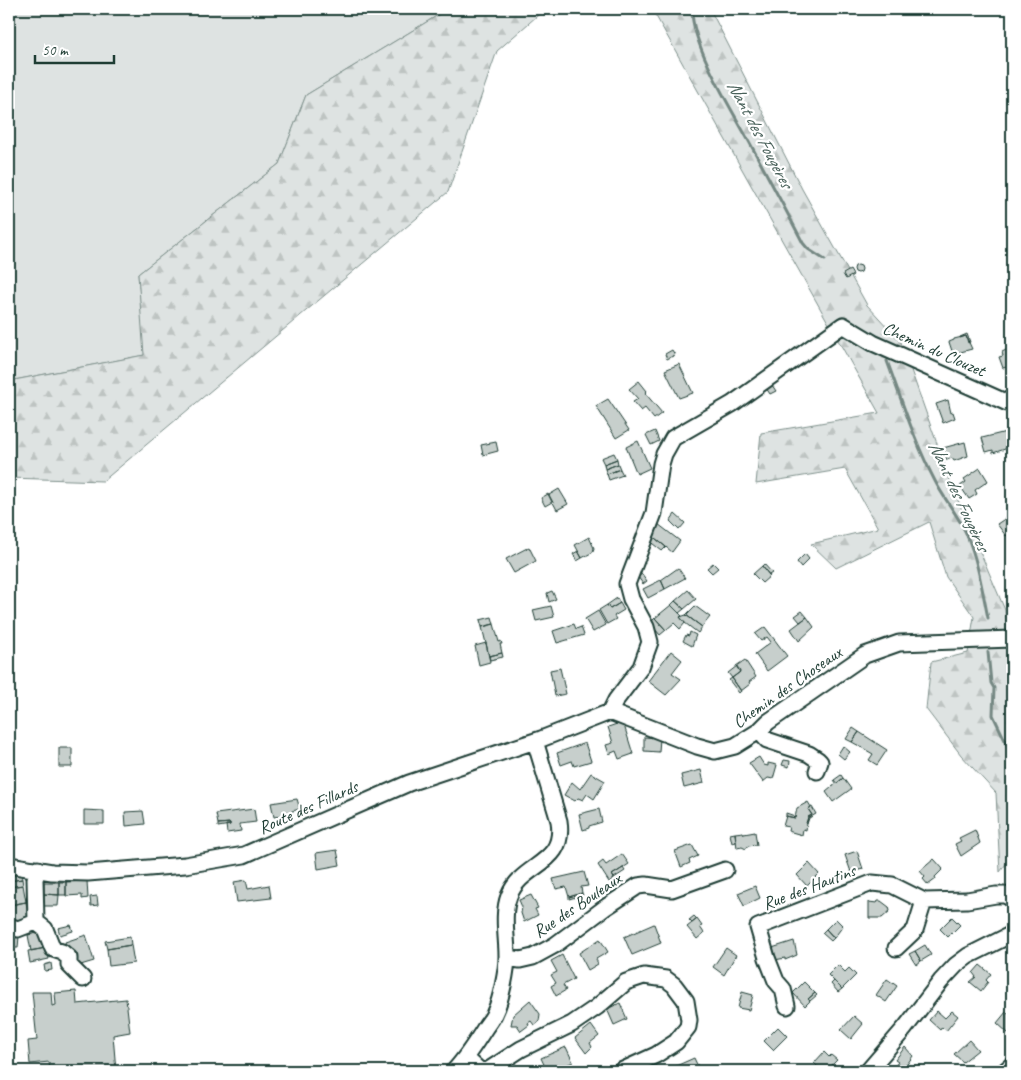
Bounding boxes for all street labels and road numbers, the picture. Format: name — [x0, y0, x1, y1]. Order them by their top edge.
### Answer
street label: Chemin du Clouzet — [879, 317, 990, 382]
street label: Chemin des Choseaux — [728, 640, 847, 733]
street label: Route des Fillards — [255, 774, 363, 839]
street label: Rue des Hautins — [759, 859, 860, 915]
street label: Rue des Bouleaux — [529, 867, 627, 942]

